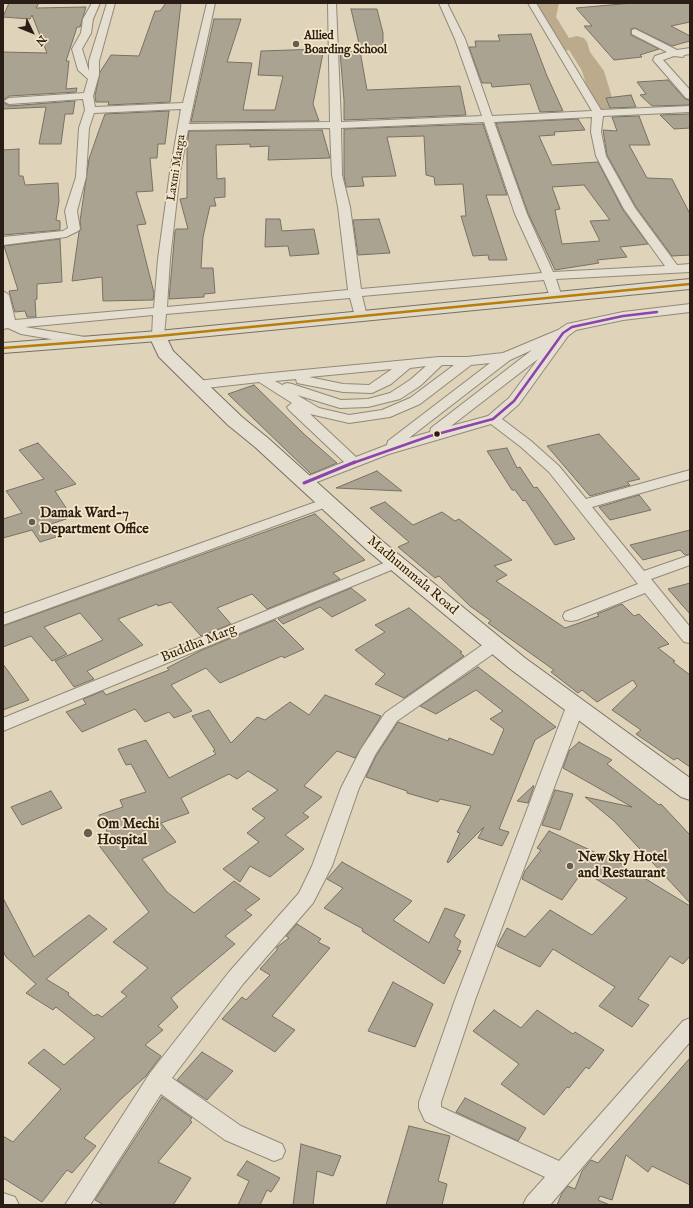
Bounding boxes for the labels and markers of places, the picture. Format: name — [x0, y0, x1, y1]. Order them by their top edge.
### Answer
place label: Allied Boarding School — [304, 30, 387, 58]
marker: Allied Boarding School — [291, 39, 301, 49]
unlabelled marker — [432, 429, 442, 439]
place label: Damak Ward-7 Department Office — [40, 506, 149, 538]
marker: Damak Ward-7 Department Office — [27, 517, 37, 527]
place label: Om Mechi Hospital — [97, 817, 159, 850]
marker: Om Mechi Hospital — [82, 827, 94, 839]
place label: New Sky Hotel and Restaurant — [578, 850, 667, 882]
marker: New Sky Hotel and Restaurant — [565, 861, 575, 871]

